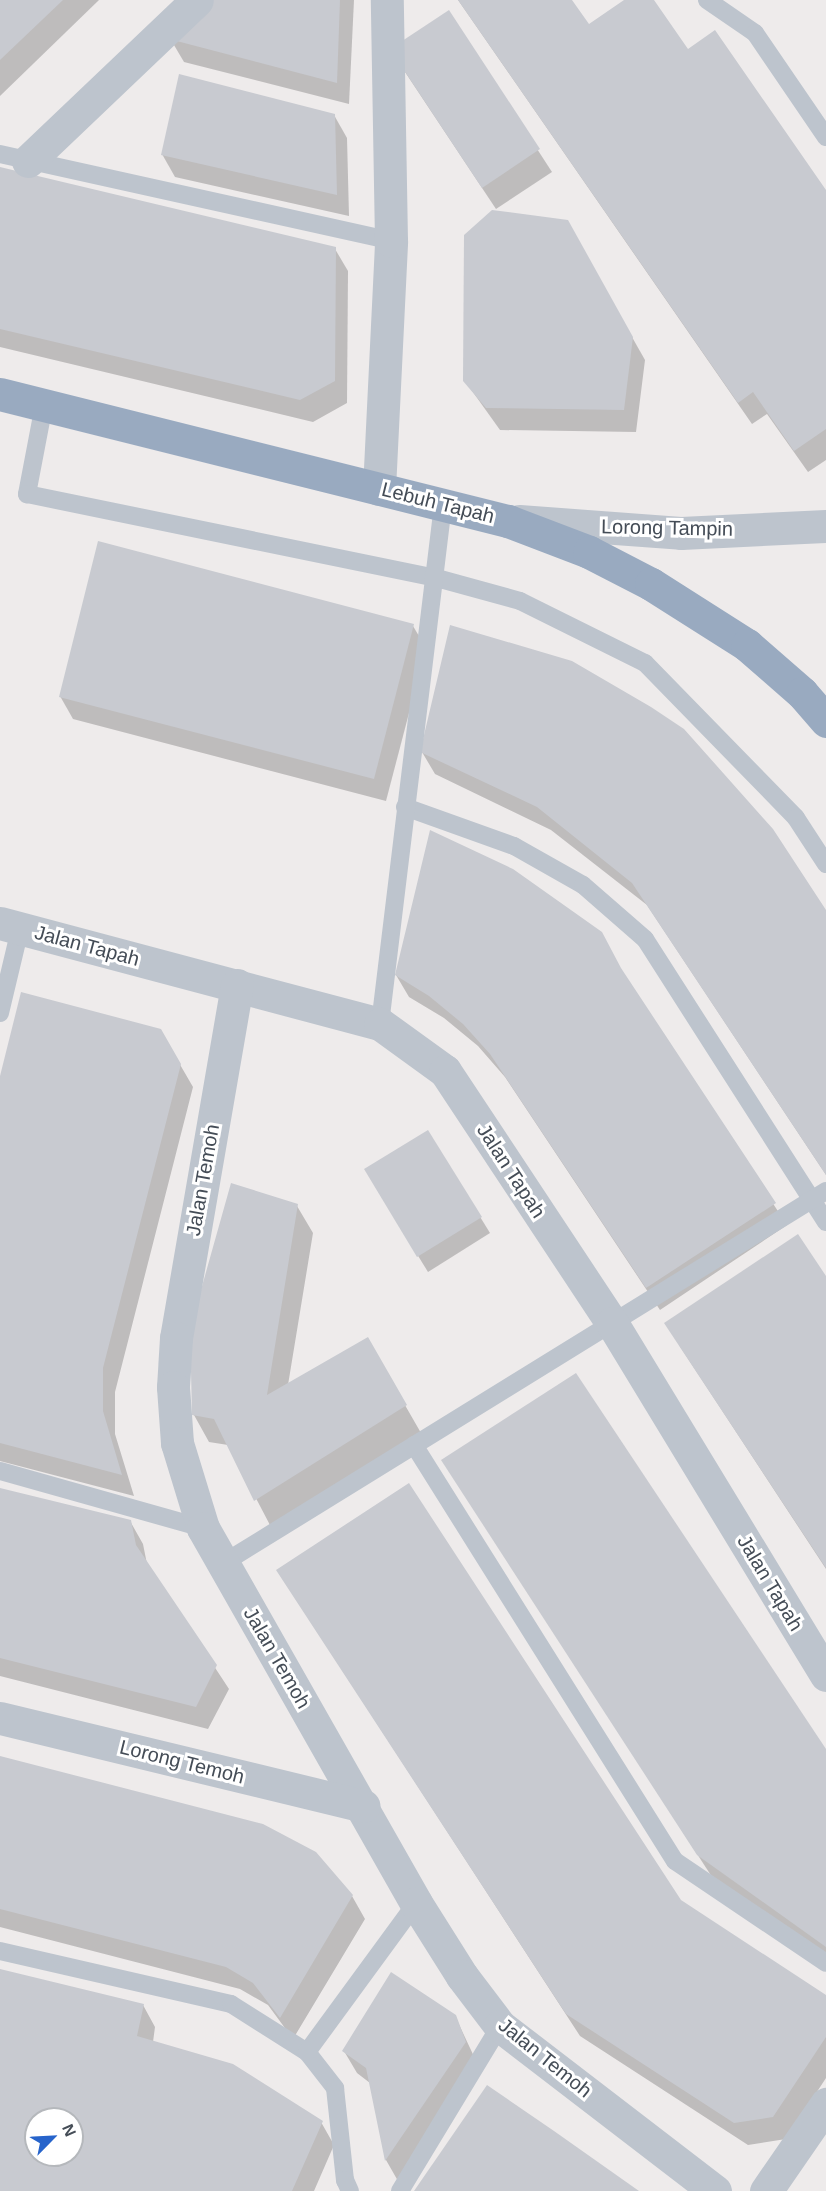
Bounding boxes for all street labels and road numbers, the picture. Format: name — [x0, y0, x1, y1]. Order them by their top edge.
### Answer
street label: Lebuh Tapah — [379, 477, 497, 529]
street label: Lorong Tampin — [601, 515, 733, 541]
street label: Jalan Tapah — [32, 920, 142, 972]
street label: Jalan Tapah — [472, 1119, 550, 1223]
street label: Jalan Temoh — [181, 1122, 225, 1238]
street label: Jalan Tapah — [732, 1531, 808, 1635]
street label: Jalan Temoh — [238, 1603, 316, 1713]
street label: Lorong Temoh — [117, 1735, 247, 1789]
street label: Jalan Temoh — [493, 2013, 597, 2103]

